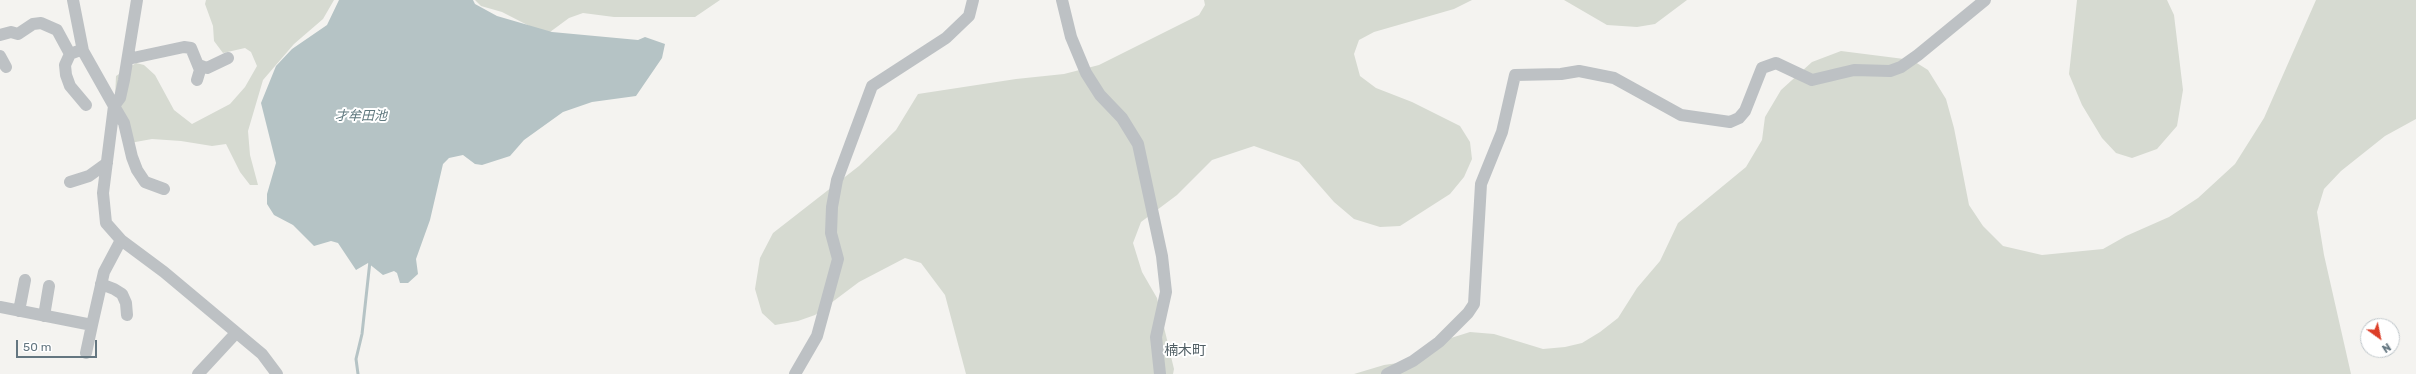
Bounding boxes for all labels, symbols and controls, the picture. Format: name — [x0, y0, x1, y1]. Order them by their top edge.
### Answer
water label: 才牟田池 — [335, 108, 387, 124]
north arrow — [2360, 318, 2400, 358]
scale bar — [18, 332, 99, 358]
text: 50 m — [23, 340, 51, 354]
text: N — [2379, 340, 2393, 355]
district label: 楠木町 — [1164, 343, 1206, 359]

